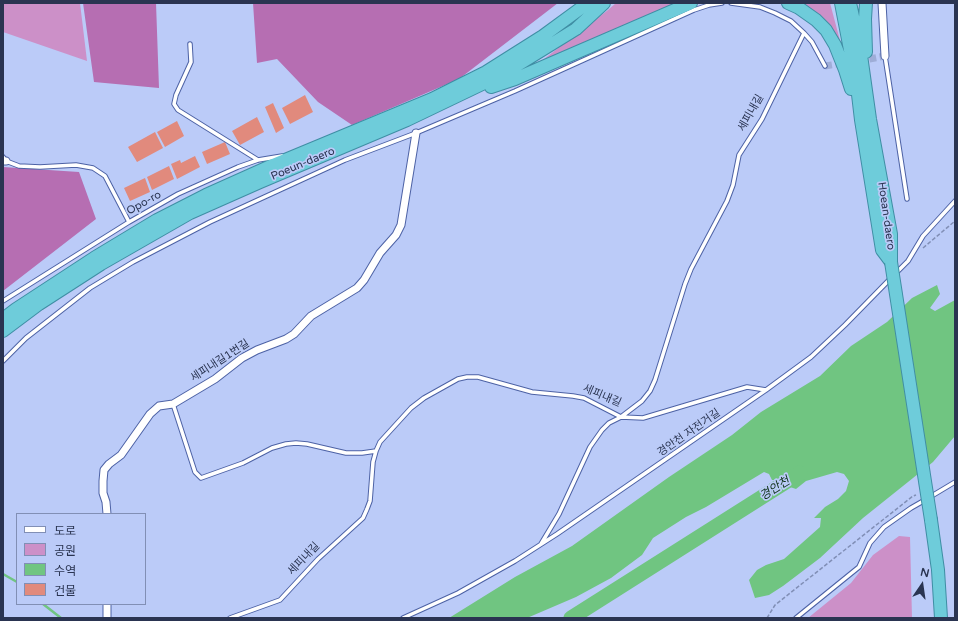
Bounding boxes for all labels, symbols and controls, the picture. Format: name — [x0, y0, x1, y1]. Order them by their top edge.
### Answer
street label: 세피내길 — [735, 92, 767, 134]
street label: Poeun-daero — [269, 145, 337, 183]
street label: Hoean-daero — [875, 181, 897, 251]
street label: Opo-ro — [124, 188, 164, 218]
street label: 세피내길1번길 — [188, 337, 252, 385]
street label: 세피내길 — [581, 382, 623, 410]
street label: 경안천 자전거길 — [655, 406, 723, 460]
water label: 경안천 — [757, 474, 793, 504]
legend — [16, 513, 146, 605]
text: 도로 — [54, 524, 76, 538]
street label: 세피내길 — [285, 540, 323, 578]
text: 공원 — [54, 544, 76, 558]
text: 수역 — [54, 564, 76, 578]
north arrow — [902, 565, 942, 605]
text: N — [919, 565, 931, 580]
text: 건물 — [54, 584, 76, 598]

